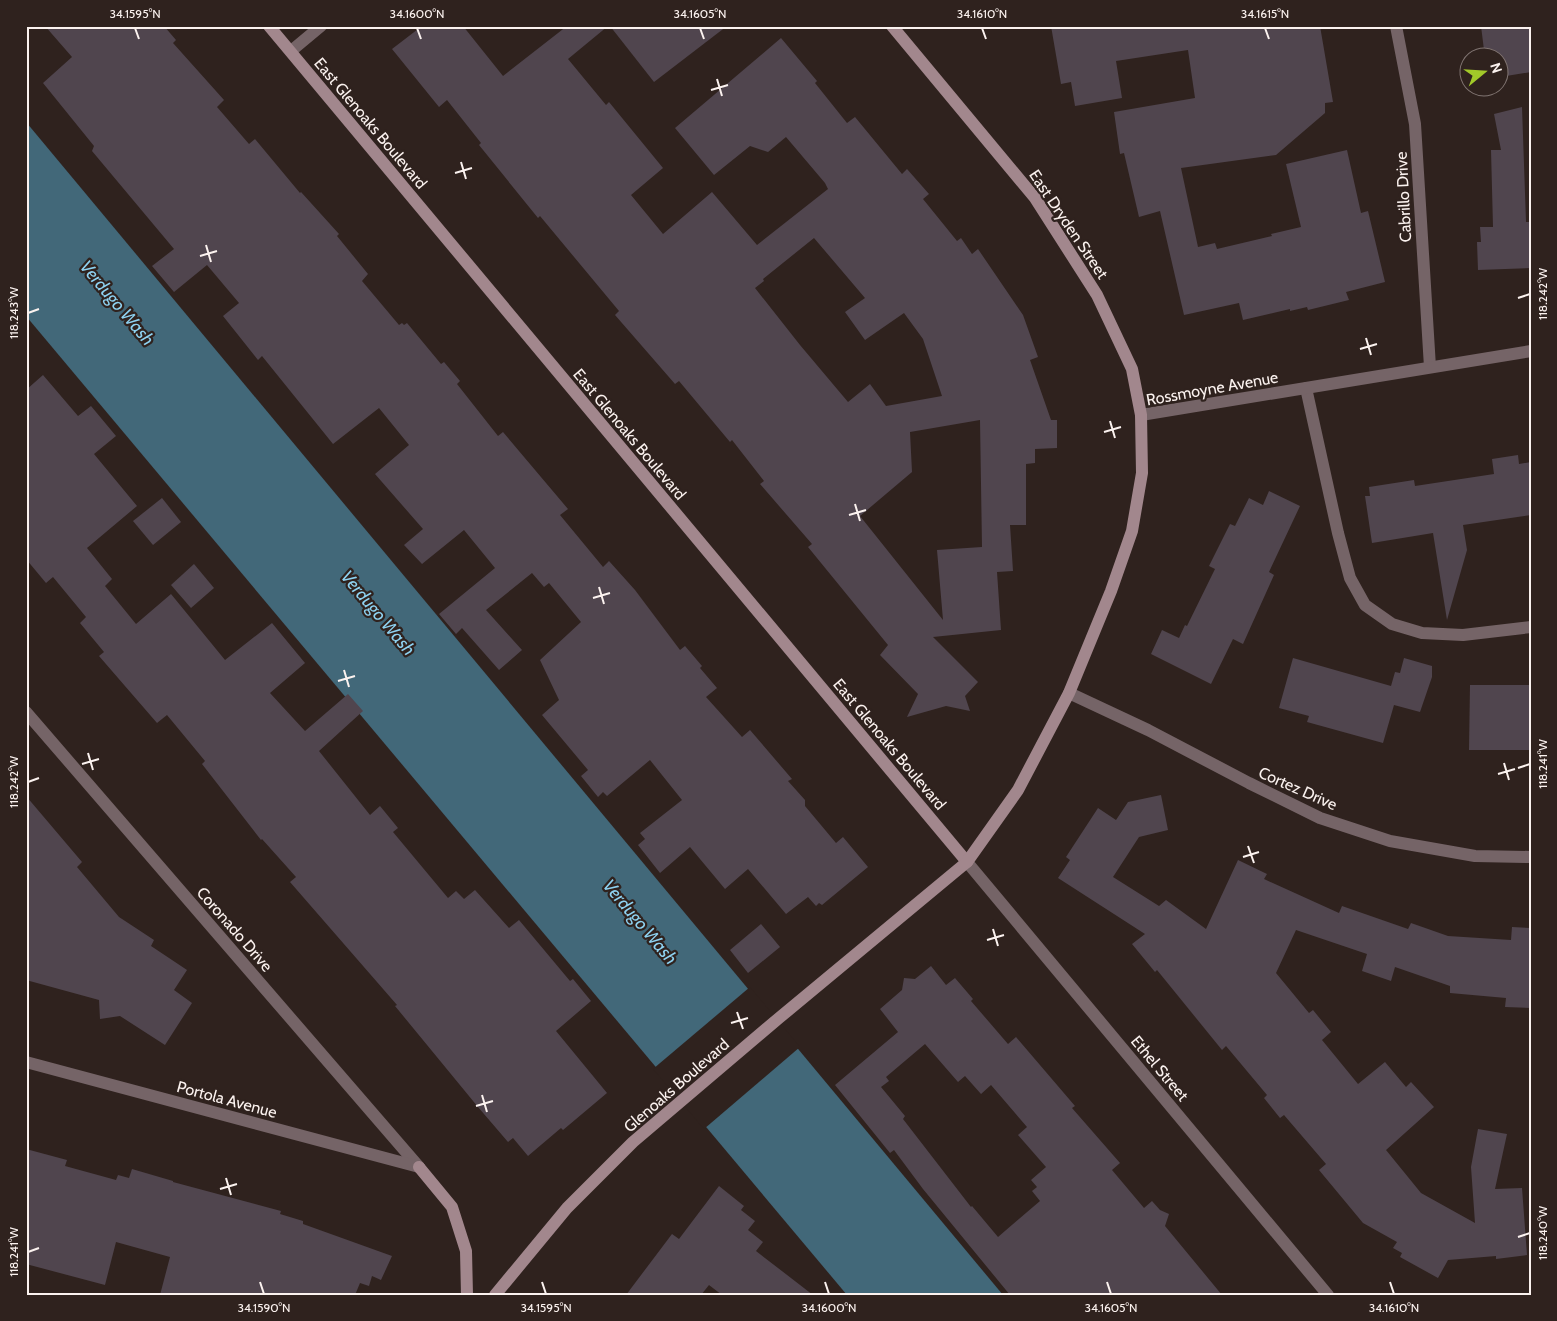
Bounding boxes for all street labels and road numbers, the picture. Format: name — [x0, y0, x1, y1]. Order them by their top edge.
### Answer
street label: East Glenoaks Boulevard — [310, 54, 431, 193]
street label: Cabrillo Drive — [1392, 151, 1415, 243]
street label: East Dryden Street — [1025, 166, 1112, 283]
street label: East Glenoaks Boulevard — [569, 365, 690, 504]
street label: Rossmoyne Avenue — [1145, 368, 1280, 409]
street label: East Glenoaks Boulevard — [829, 675, 950, 814]
street label: Cortez Drive — [1256, 763, 1340, 814]
street label: Coronado Drive — [193, 883, 277, 976]
street label: Ethel Street — [1127, 1032, 1193, 1105]
street label: Glenoaks Boulevard — [620, 1035, 733, 1136]
street label: Portola Avenue — [175, 1077, 279, 1122]

